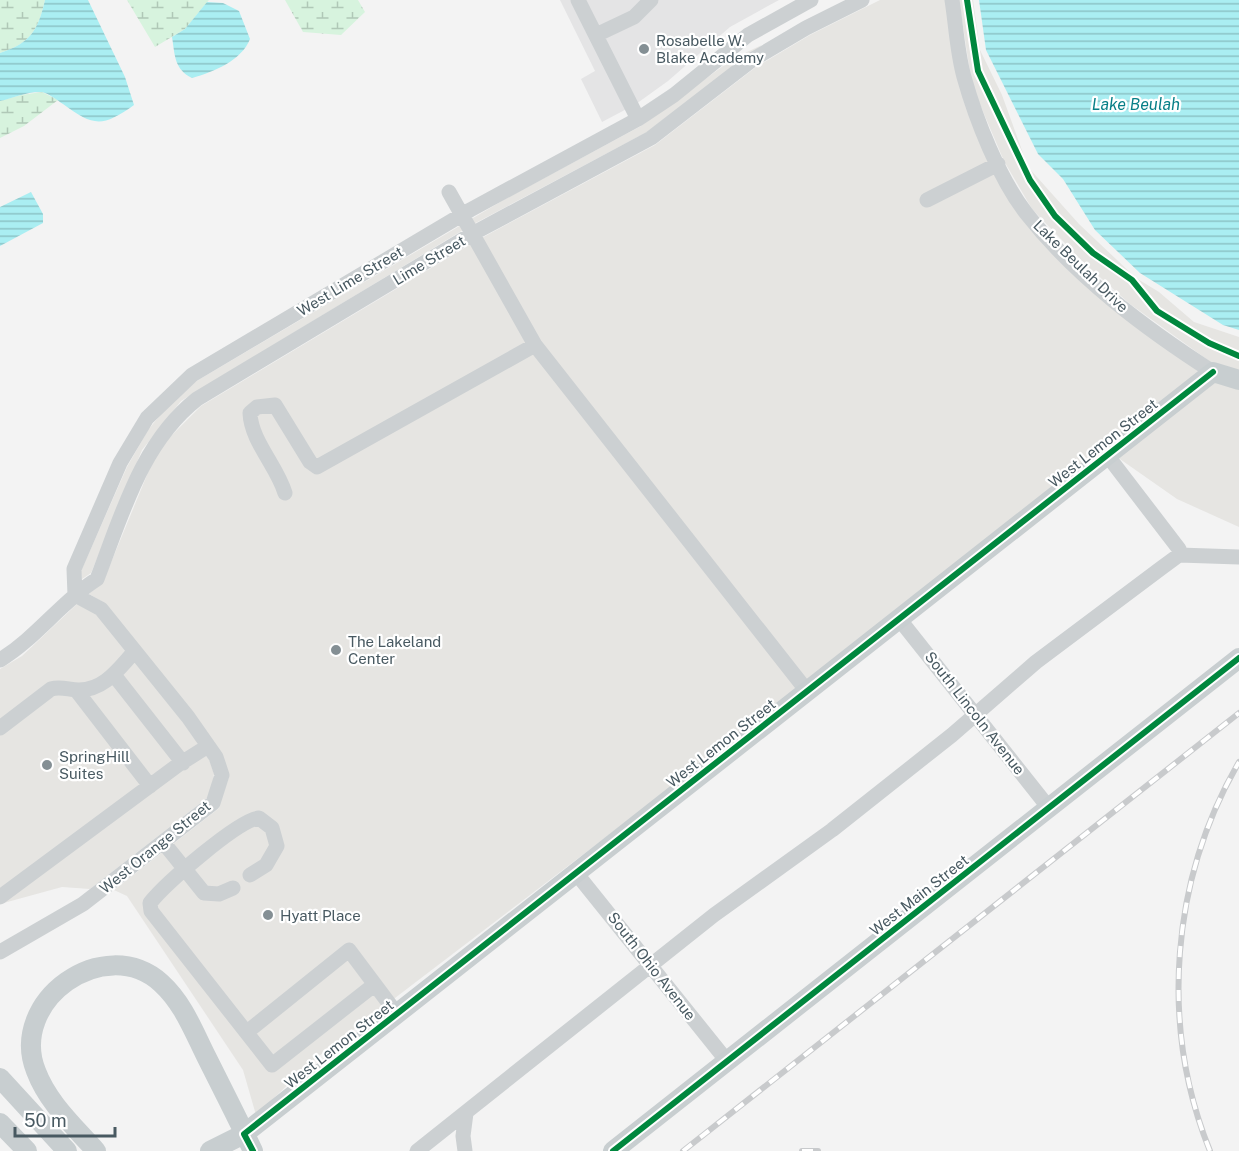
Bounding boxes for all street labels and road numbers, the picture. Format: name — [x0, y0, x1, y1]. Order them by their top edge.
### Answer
street label: Lake Beulah Drive — [1030, 216, 1132, 316]
street label: Lime Street — [390, 232, 468, 288]
street label: West Lime Street — [294, 243, 406, 319]
street label: West Lemon Street — [1045, 395, 1161, 491]
street label: South Lincoln Avenue — [922, 648, 1028, 778]
street label: West Lemon Street — [663, 695, 779, 791]
street label: West Orange Street — [96, 797, 214, 897]
street label: West Main Street — [866, 851, 972, 939]
street label: South Ohio Avenue — [605, 909, 699, 1023]
street label: West Lemon Street — [281, 996, 397, 1092]

